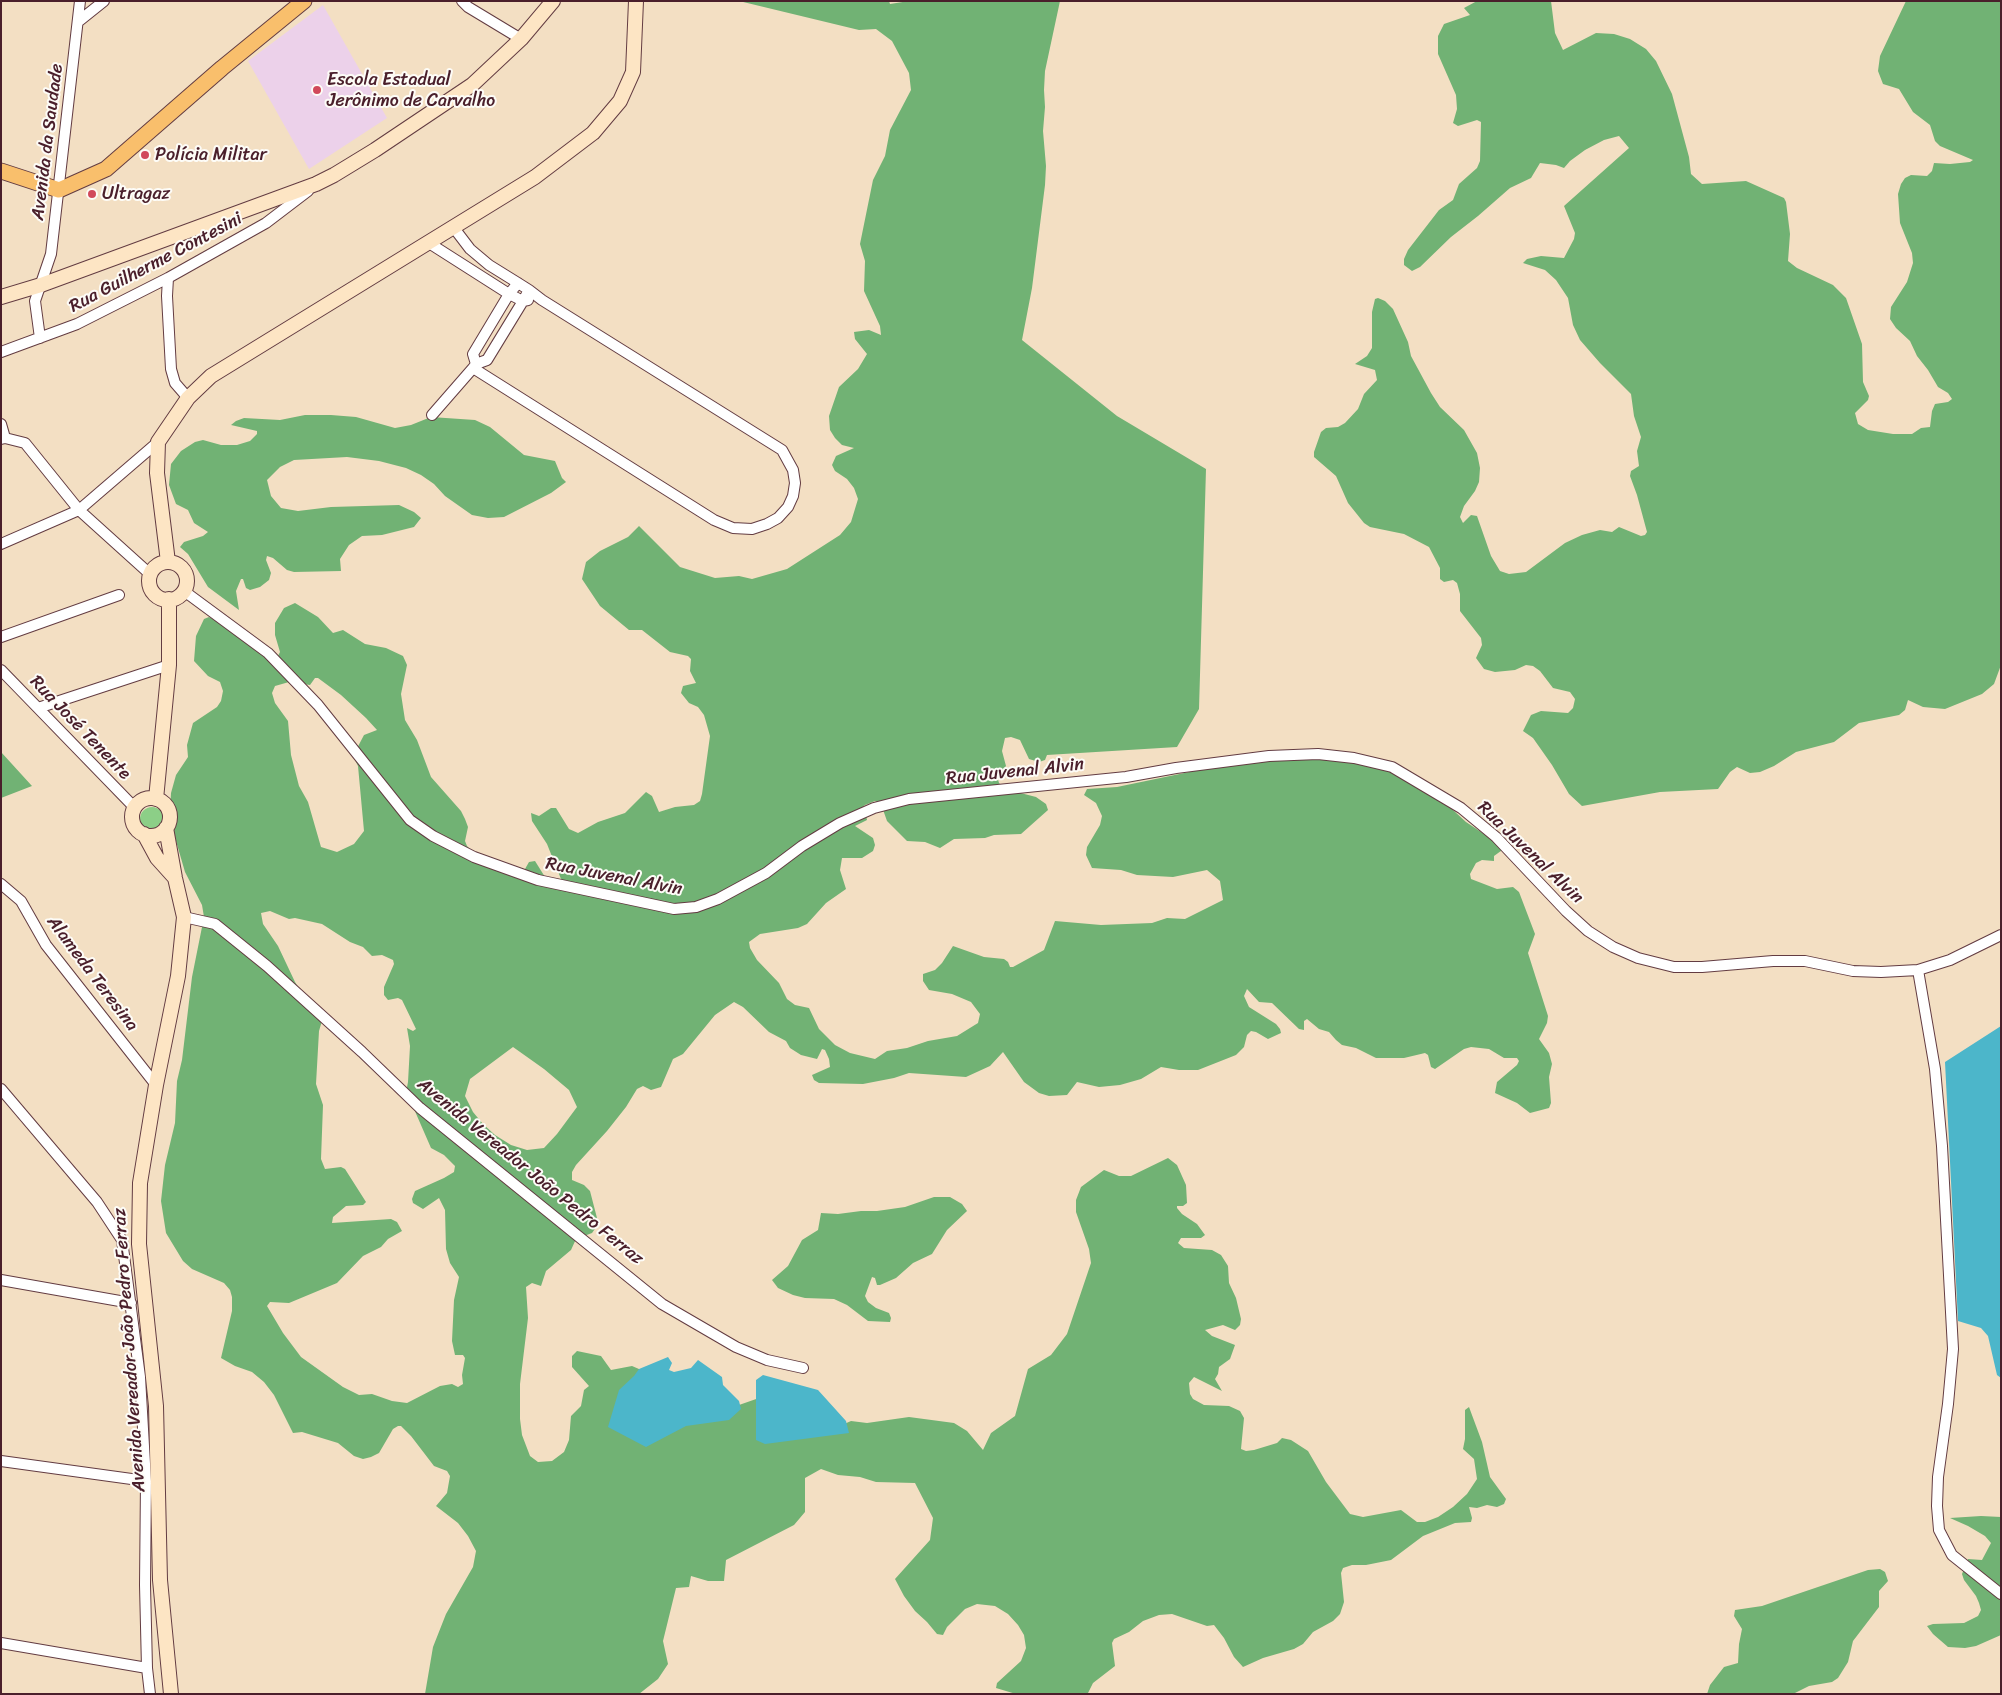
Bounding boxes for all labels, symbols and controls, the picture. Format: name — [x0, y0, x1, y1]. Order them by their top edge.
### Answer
street label: Avenida da Saudade — [28, 62, 68, 222]
place label: Escola Estadual Jerônimo de Carvalho — [327, 69, 495, 112]
marker: Escola Estadual Jerônimo de Carvalho — [311, 84, 323, 96]
place label: Polícia Militar — [155, 144, 267, 166]
marker: Polícia Militar — [139, 149, 151, 161]
place label: Ultragaz — [102, 183, 170, 205]
marker: Ultragaz — [86, 188, 98, 200]
street label: Rua Guilherme Contesini — [66, 208, 246, 318]
street label: Rua José Tenente — [25, 671, 135, 785]
street label: Rua Juvenal Alvin — [945, 754, 1085, 790]
street label: Rua Juvenal Alvin — [1473, 797, 1587, 909]
street label: Rua Juvenal Alvin — [544, 853, 684, 901]
street label: Alameda Teresina — [42, 912, 142, 1036]
street label: Avenida Vereador João Pedro Ferraz — [413, 1074, 647, 1270]
street label: Avenida Vereador João Pedro Ferraz — [109, 1207, 151, 1493]

